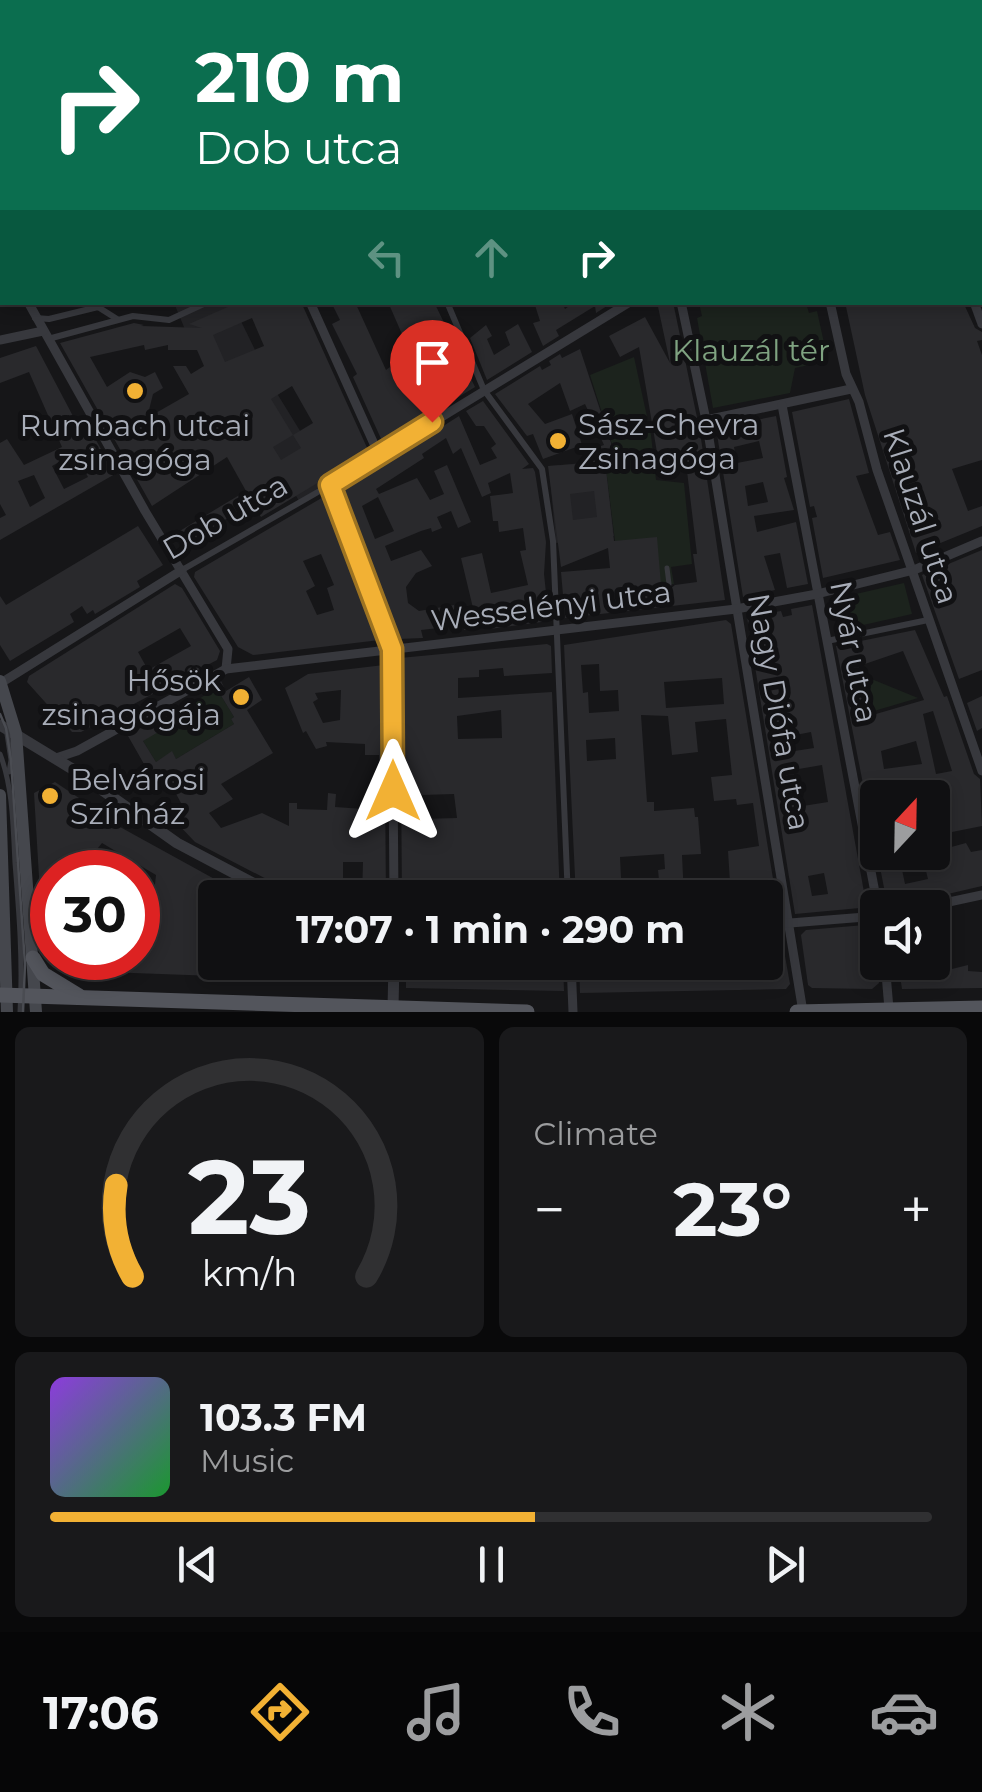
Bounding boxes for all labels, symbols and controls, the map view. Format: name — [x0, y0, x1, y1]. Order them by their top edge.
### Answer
text: 210 m — [195, 34, 405, 120]
icon: right — [30, 40, 160, 170]
text: Dob utca — [195, 120, 402, 175]
icon: left — [359, 230, 414, 285]
icon: ahead — [464, 230, 519, 285]
icon: right — [569, 230, 624, 285]
pin — [390, 320, 475, 423]
park label: Klauzál tér — [672, 332, 830, 369]
icon: arrive — [405, 335, 460, 390]
marker: Rumbach utcai zsinagóga — [124, 380, 146, 402]
place label: Sász-Chevra Zsinagóga — [578, 406, 760, 477]
place label: Rumbach utcai zsinagóga — [20, 407, 250, 478]
street label: Klauzál utca — [875, 423, 967, 609]
marker: Sász-Chevra Zsinagóga — [547, 430, 569, 452]
street label: Dob utca — [156, 466, 294, 568]
street label: Wesselényi utca — [429, 573, 673, 639]
street label: Nyár utca — [822, 578, 886, 726]
street label: Nagy Diófa utca — [740, 591, 818, 833]
place label: Hősök zsinagógája — [41, 662, 221, 733]
marker: Hősök zsinagógája — [230, 686, 252, 708]
position arrow — [341, 739, 445, 843]
place label: Belvárosi Színház — [70, 761, 205, 832]
north arrow — [860, 780, 950, 870]
map controls — [860, 780, 950, 980]
marker: Belvárosi Színház — [39, 785, 61, 807]
speed limit sign: 30 — [30, 850, 160, 980]
button: sound — [860, 890, 950, 980]
text: 17:07 · 1 min · 290 m — [296, 906, 685, 953]
text: Climate — [534, 1114, 658, 1153]
text: 23 — [188, 1133, 311, 1260]
text: 23° — [673, 1163, 792, 1255]
text: − — [534, 1176, 565, 1243]
text: + — [900, 1176, 932, 1243]
text: km/h — [202, 1251, 297, 1295]
text: 103.3 FM — [200, 1394, 367, 1441]
text: Music — [200, 1441, 294, 1480]
icon: previous — [170, 1537, 225, 1592]
icon: pause — [464, 1537, 519, 1592]
icon: next — [758, 1537, 813, 1592]
icon: directions — [245, 1677, 315, 1747]
icon: music — [401, 1677, 471, 1747]
icon: phone — [557, 1677, 627, 1747]
icon: climate — [713, 1677, 783, 1747]
icon: car — [869, 1677, 939, 1747]
text: 17:06 — [43, 1685, 159, 1740]

